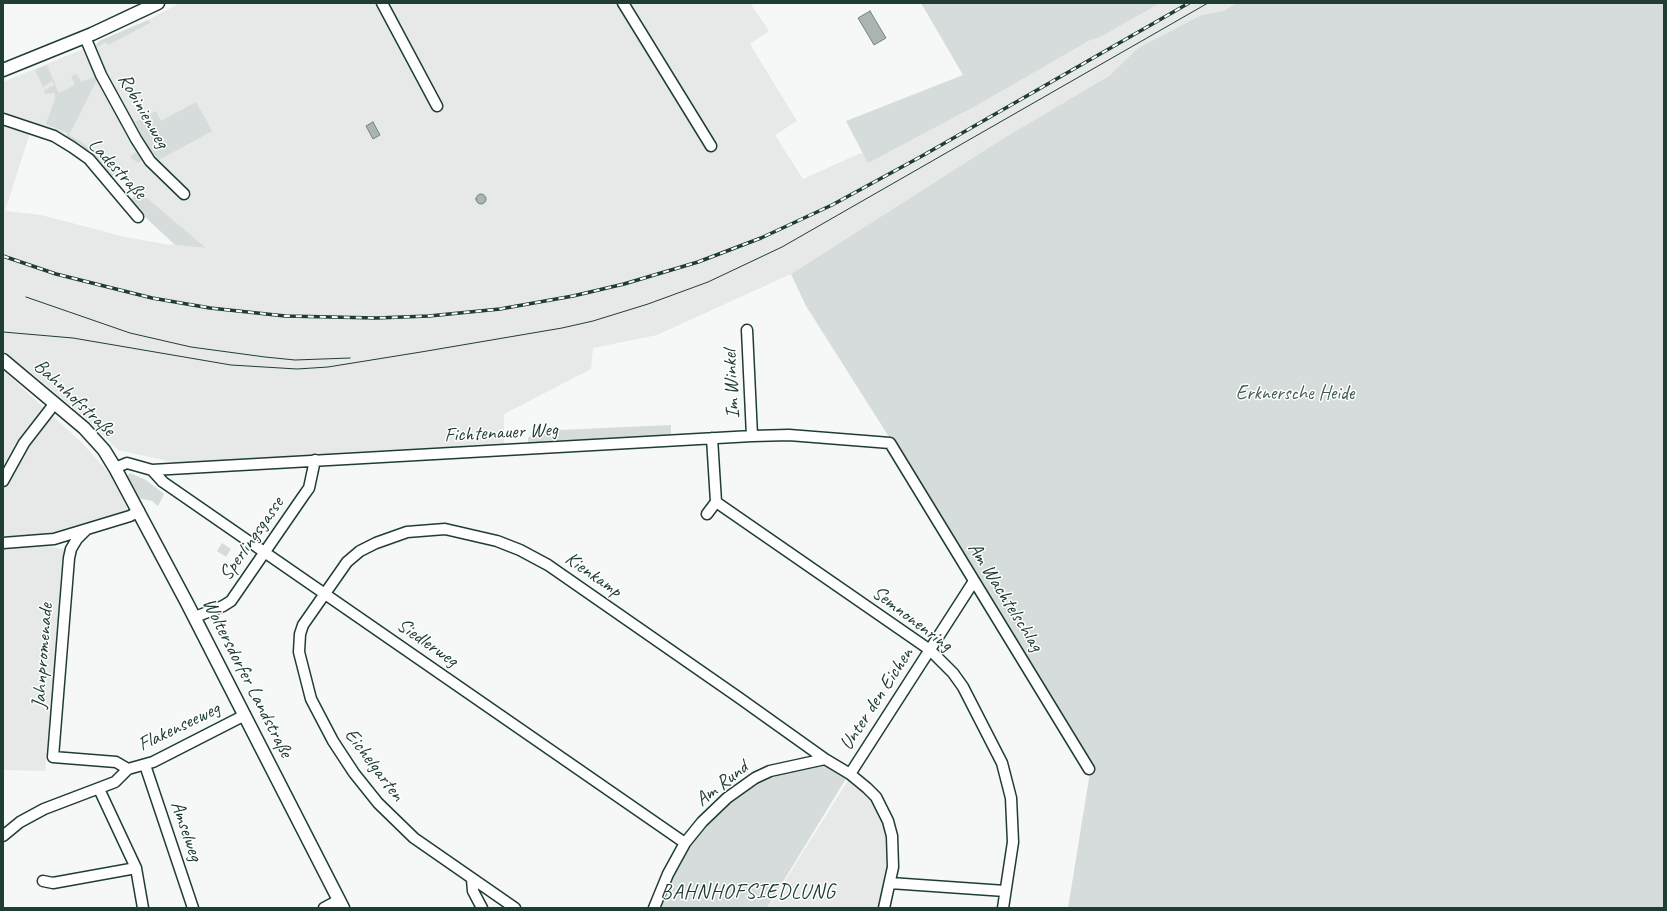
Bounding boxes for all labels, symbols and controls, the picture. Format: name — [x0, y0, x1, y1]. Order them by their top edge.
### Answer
street label: Robinienweg — [112, 69, 174, 153]
street label: Ladestraße — [83, 133, 151, 205]
street label: Im Winkel — [718, 349, 746, 419]
street label: Bahnhofstraße — [28, 354, 120, 442]
park label: Erknersche Heide — [1236, 382, 1354, 406]
street label: Fichtenauer Weg — [444, 418, 558, 448]
street label: Sperlingsgasse — [215, 493, 289, 585]
street label: Am Wachtelschlag — [962, 538, 1048, 656]
street label: Kienkamp — [560, 547, 626, 603]
street label: Semnonenring — [867, 581, 957, 657]
street label: Woltersdorfer Landstraße — [196, 594, 298, 762]
street label: Jahnpromenade — [27, 602, 59, 710]
street label: Siedlerweg — [392, 613, 462, 673]
street label: Unter den Eichen — [835, 643, 919, 755]
street label: Flakenseeweg — [134, 697, 224, 757]
street label: Eichelgarten — [339, 724, 409, 806]
street label: Am Rund — [691, 756, 753, 812]
street label: Amselweg — [165, 798, 207, 864]
district label: BAHNHOFSIEDLUNG — [661, 879, 835, 905]

